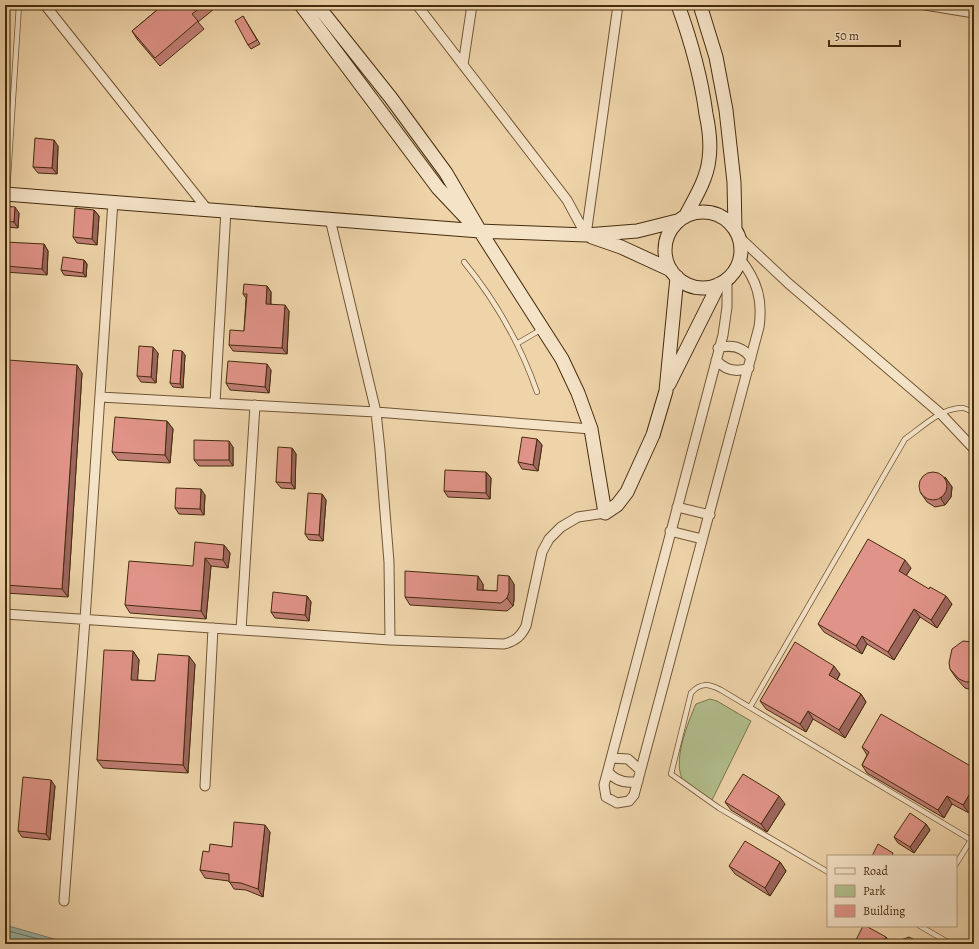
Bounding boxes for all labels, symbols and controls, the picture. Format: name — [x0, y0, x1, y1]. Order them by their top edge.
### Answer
scale bar — [829, 22, 900, 48]
text: 50 m — [835, 28, 859, 44]
legend — [827, 855, 957, 927]
text: Road — [863, 863, 889, 879]
text: Park — [863, 883, 886, 899]
text: Building — [863, 903, 905, 919]

